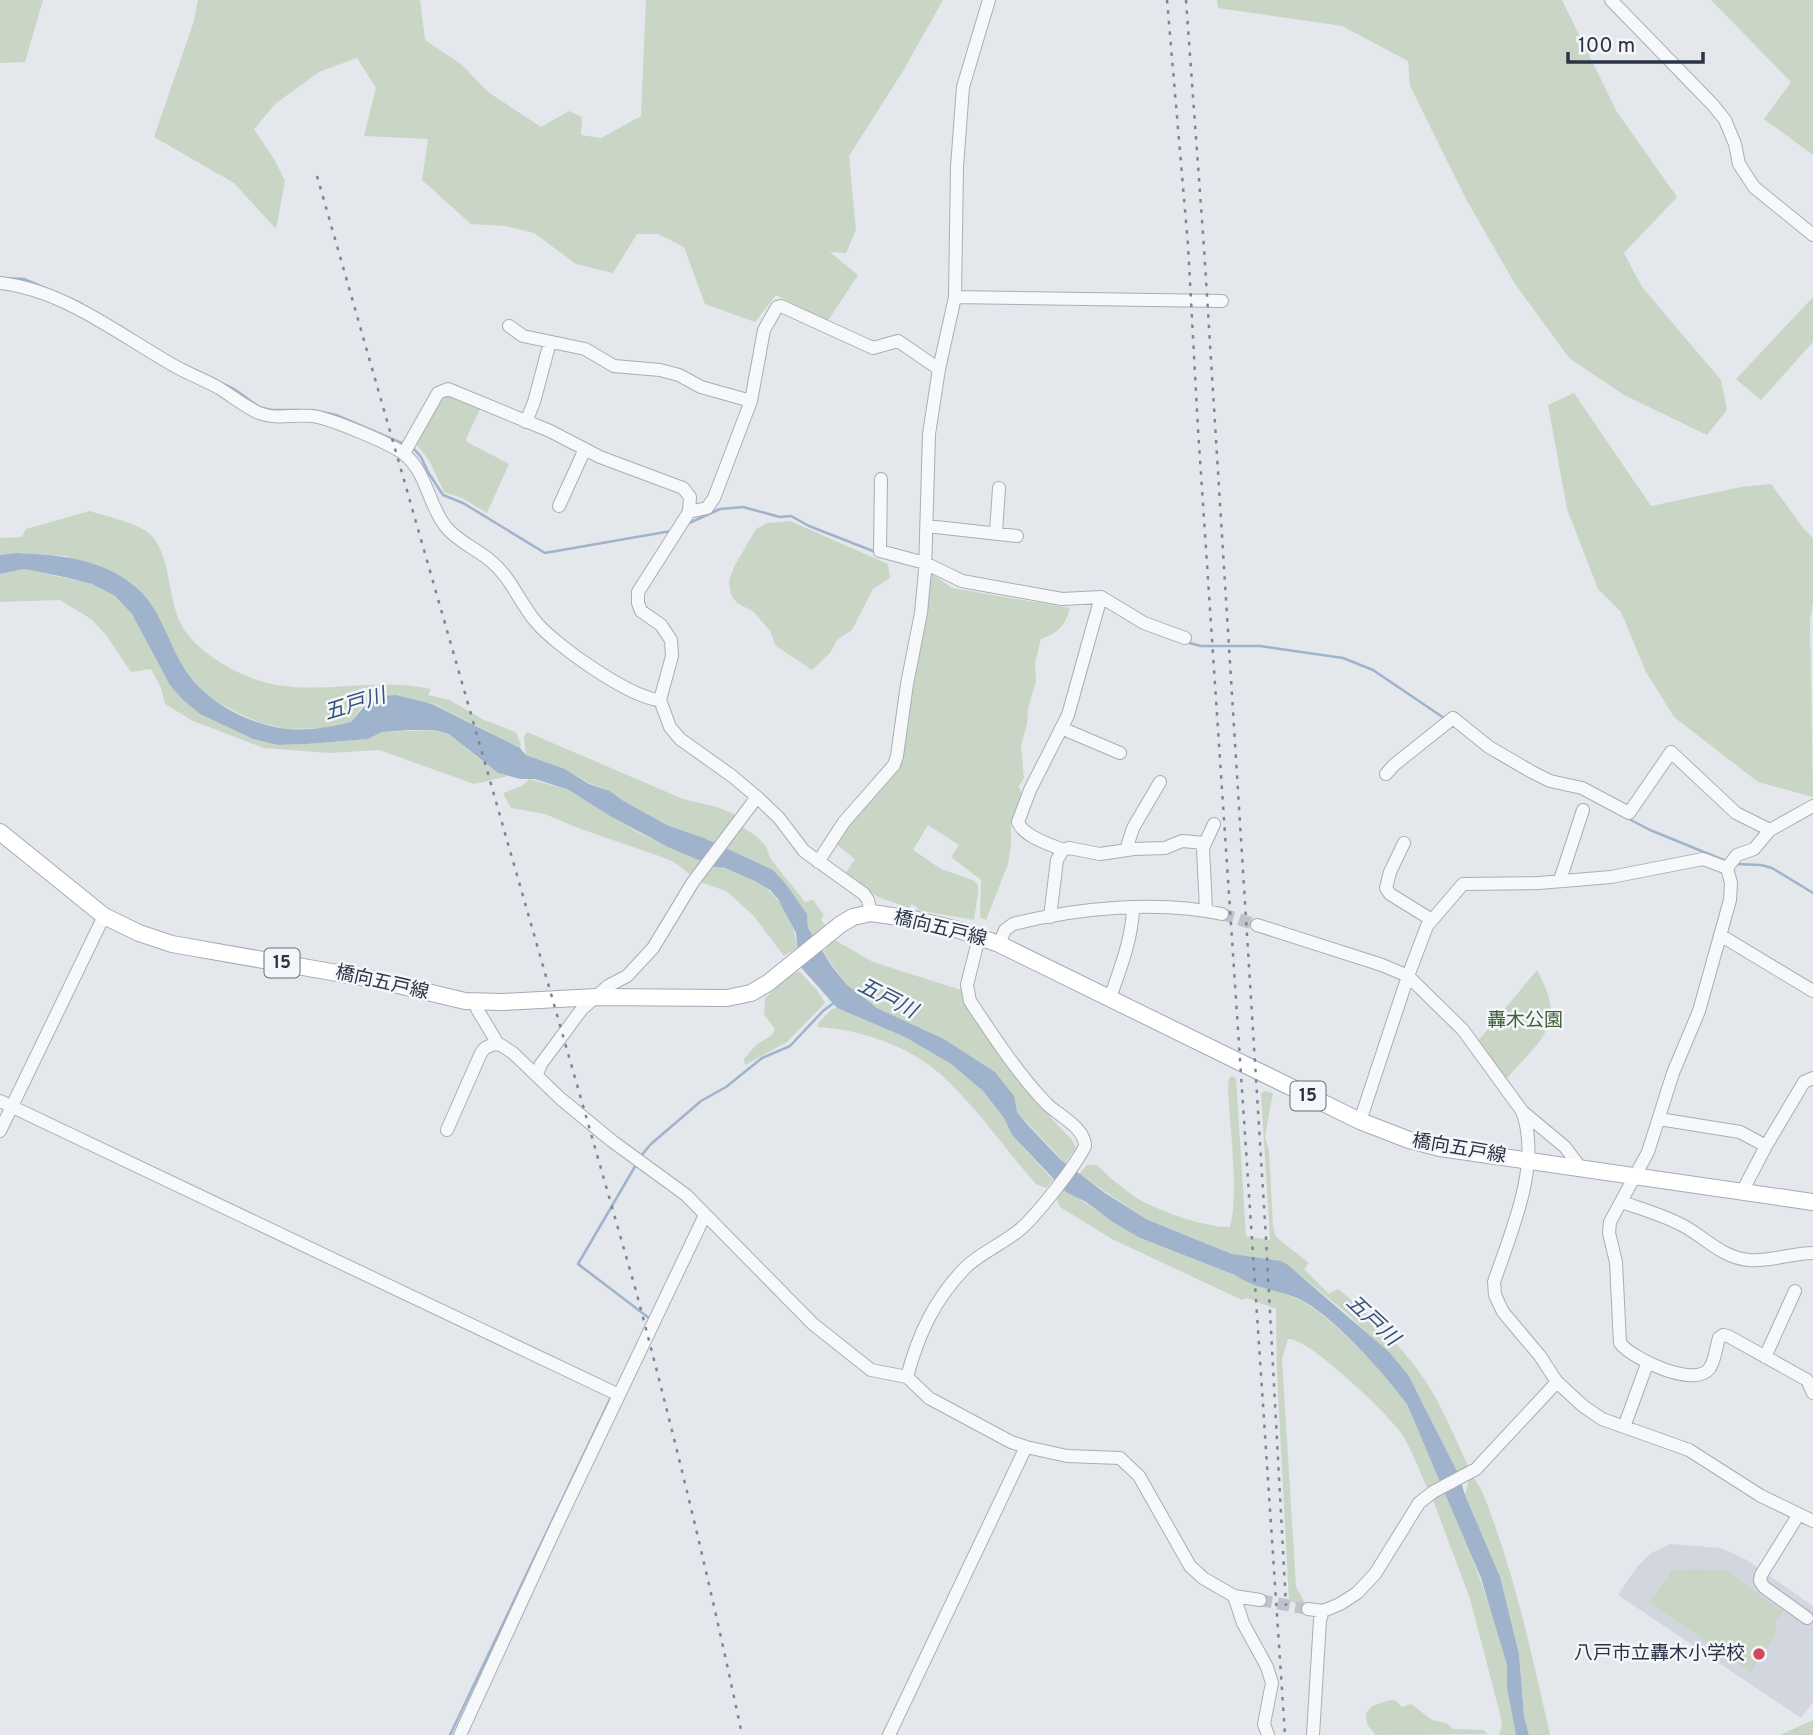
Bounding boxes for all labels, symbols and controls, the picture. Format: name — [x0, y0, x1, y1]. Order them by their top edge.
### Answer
scale bar — [1568, 21, 1703, 65]
text: 100 m — [1578, 33, 1635, 60]
water label: 五戸川 — [321, 682, 391, 727]
street label: 橋向五戸線 — [891, 906, 989, 952]
road number: 15 — [264, 948, 300, 978]
street label: 橋向五戸線 — [333, 961, 431, 1005]
water label: 五戸川 — [853, 973, 923, 1026]
park label: 轟木公園 — [1487, 1009, 1563, 1033]
road number: 15 — [1290, 1082, 1326, 1111]
street label: 橋向五戸線 — [1410, 1129, 1508, 1169]
water label: 五戸川 — [1340, 1290, 1406, 1354]
place label: 八戸市立轟木小学校 — [1574, 1642, 1745, 1666]
marker: 八戸市立轟木小学校 — [1751, 1646, 1767, 1662]

